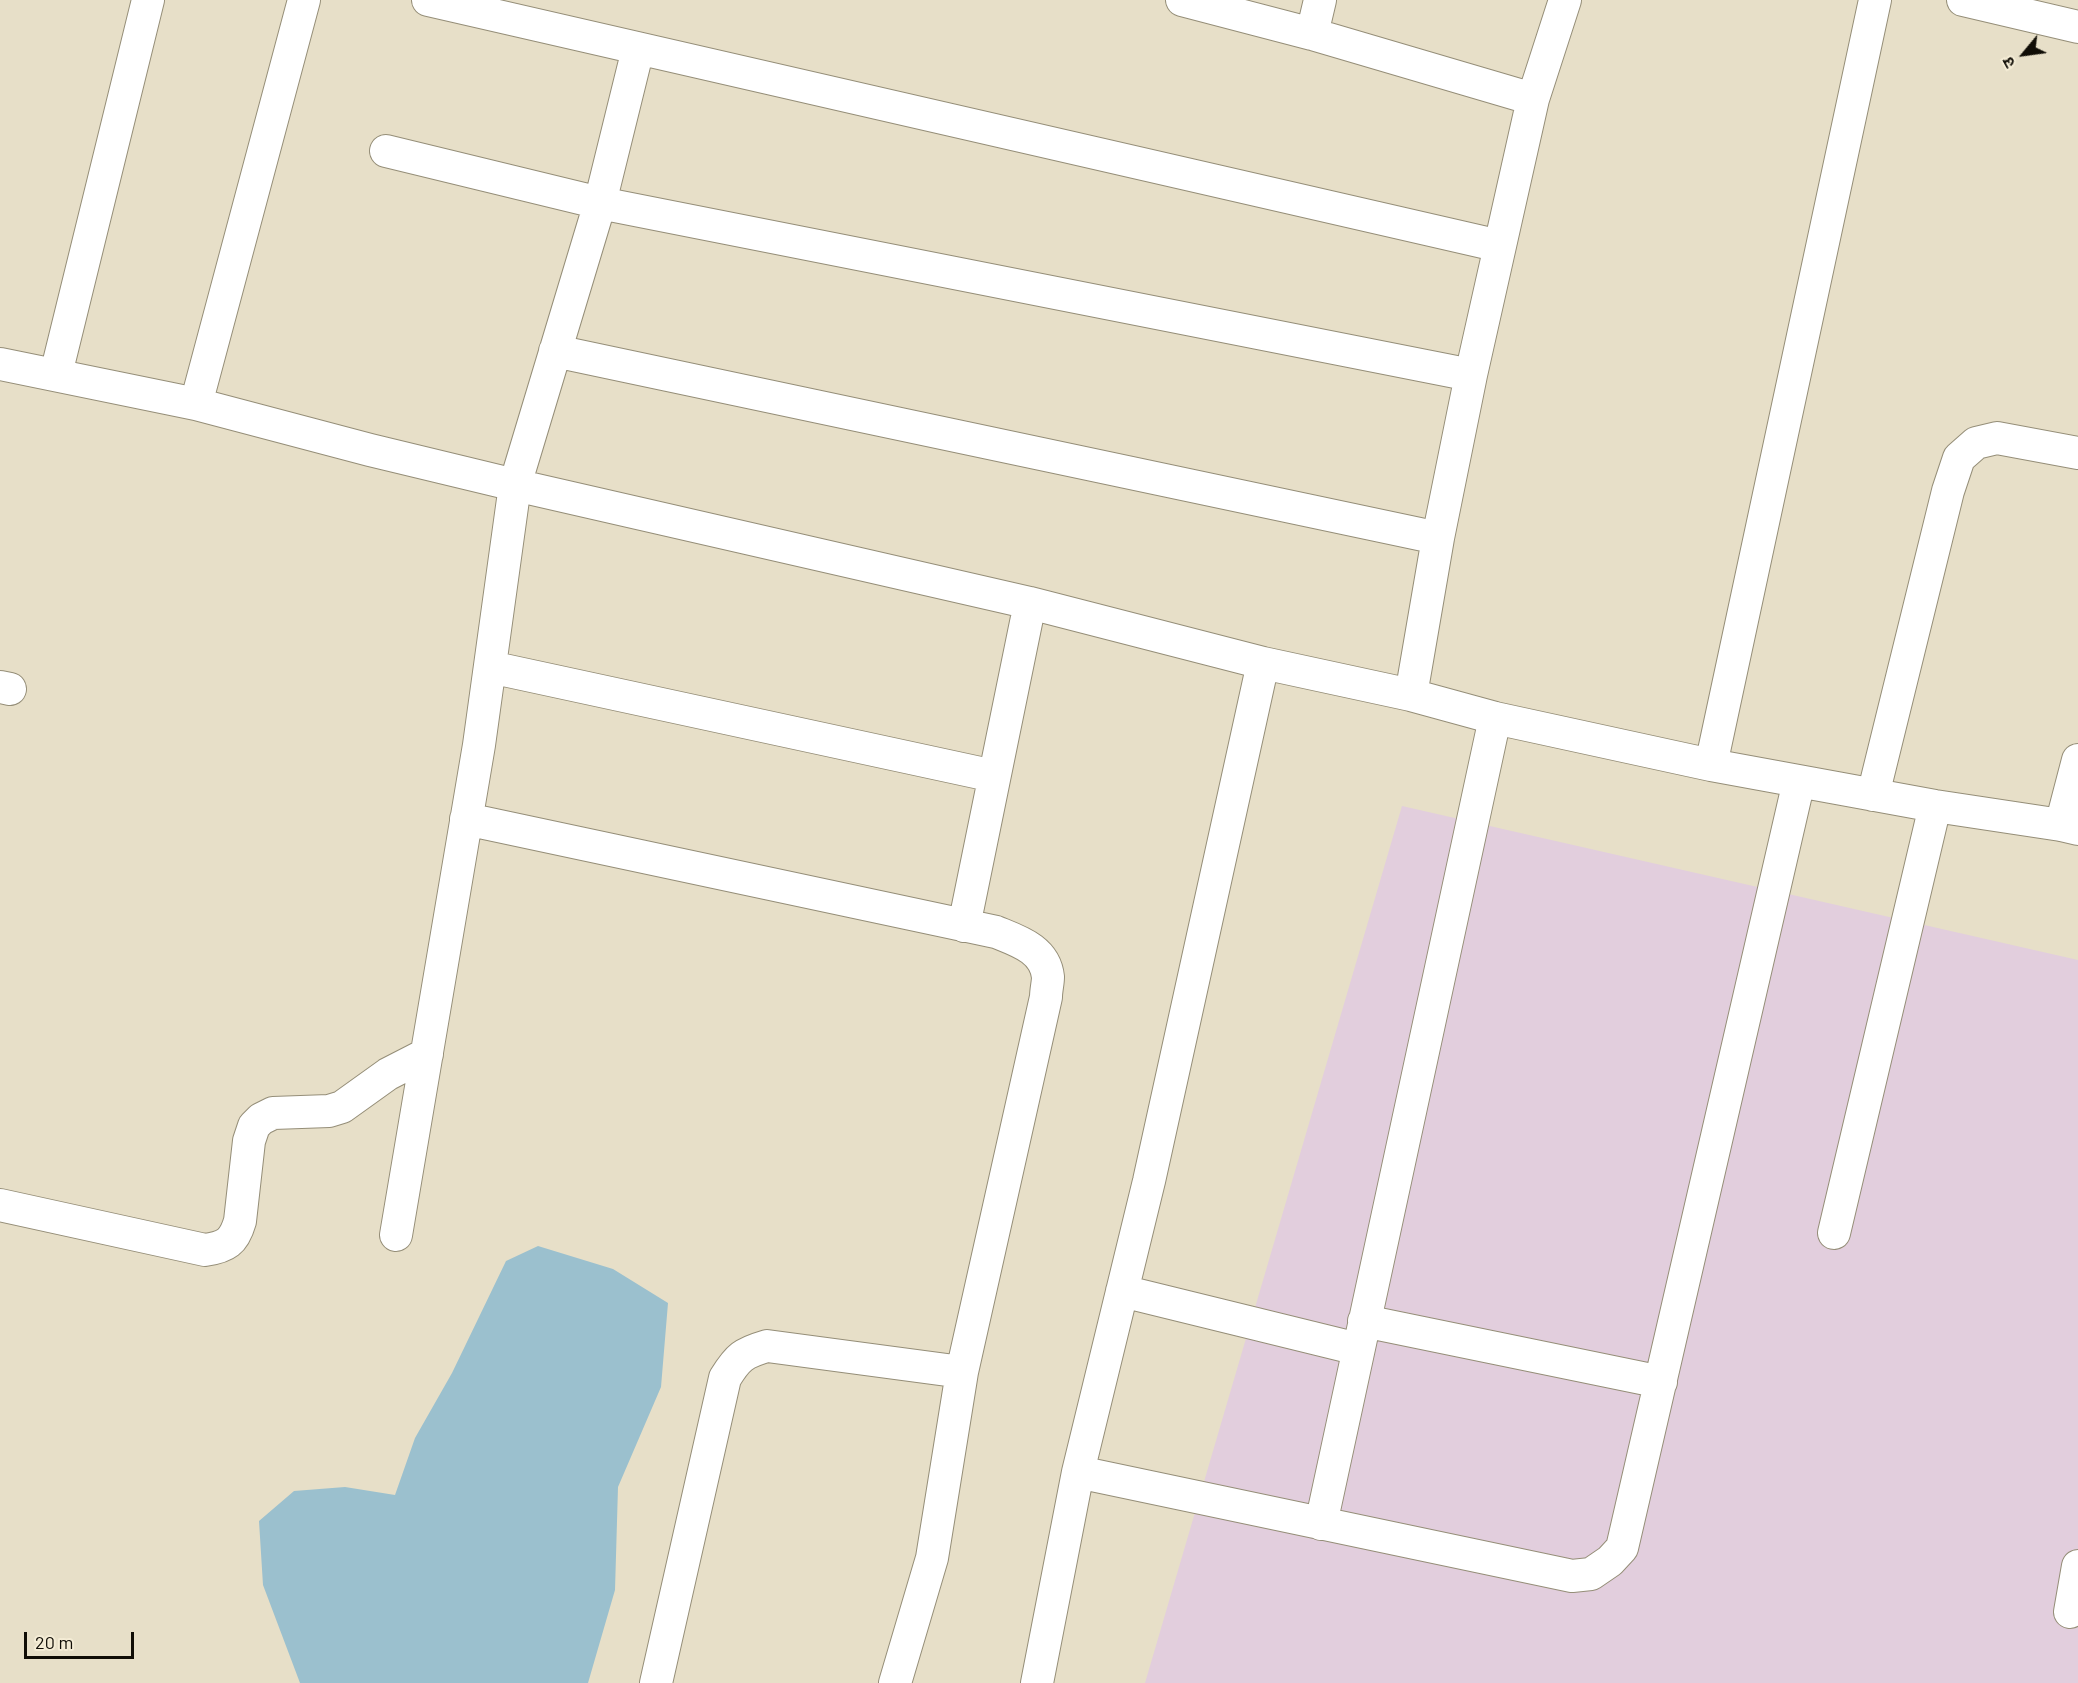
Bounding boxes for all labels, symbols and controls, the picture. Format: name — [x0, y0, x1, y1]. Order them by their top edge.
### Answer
north arrow — [1994, 24, 2054, 84]
text: उ — [1997, 54, 2018, 72]
scale bar — [27, 1620, 136, 1658]
text: 20 m — [35, 1631, 73, 1653]

